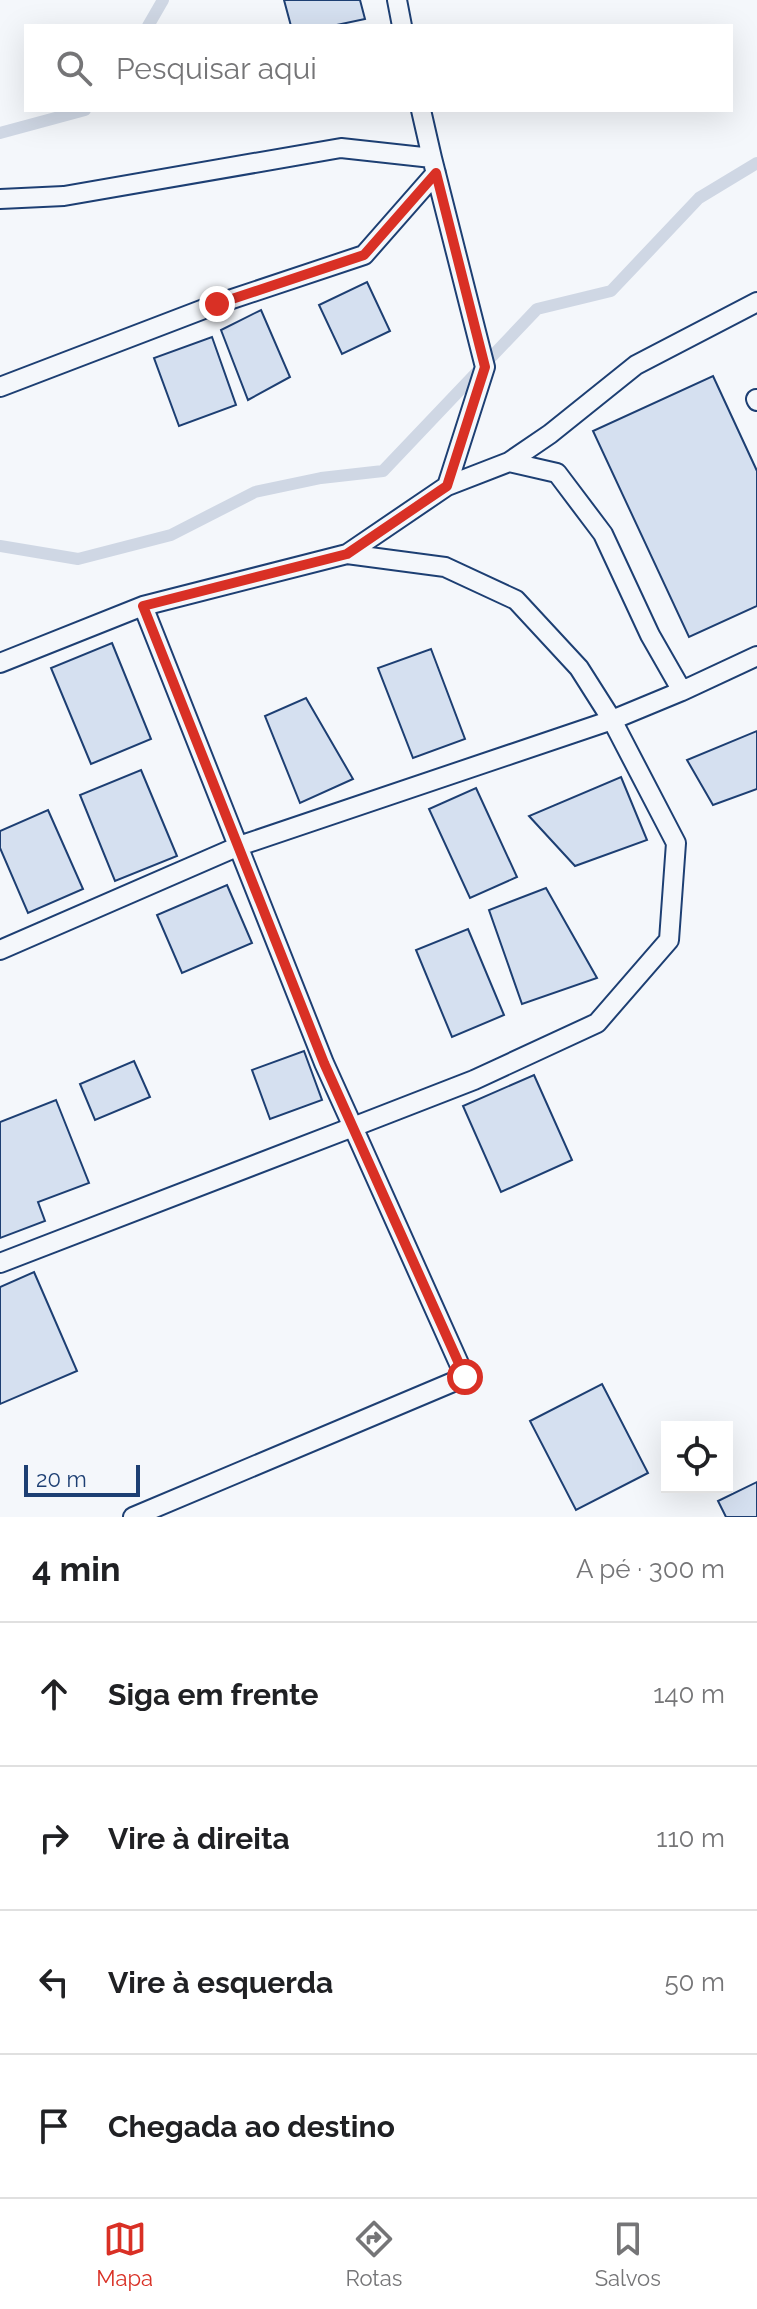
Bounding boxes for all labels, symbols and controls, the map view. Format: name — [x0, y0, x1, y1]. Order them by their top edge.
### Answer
search box — [24, 24, 733, 112]
icon: search — [52, 46, 96, 90]
text: Pesquisar aqui — [116, 51, 317, 86]
route end — [199, 286, 235, 322]
route start — [447, 1359, 483, 1395]
map controls — [661, 1421, 733, 1493]
button: locate — [661, 1421, 733, 1493]
scale bar — [24, 1461, 140, 1497]
text: 20 m — [36, 1466, 87, 1492]
text: 4 min — [32, 1549, 120, 1589]
text: A pé · 300 m — [576, 1554, 725, 1584]
icon: ahead — [32, 1672, 76, 1716]
text: Siga em frente — [108, 1677, 318, 1712]
text: 140 m — [653, 1679, 725, 1709]
icon: right — [32, 1816, 76, 1860]
text: Vire à direita — [108, 1821, 290, 1856]
text: 110 m — [656, 1823, 725, 1853]
icon: left — [32, 1960, 76, 2004]
text: Vire à esquerda — [108, 1965, 333, 2000]
text: 50 m — [664, 1967, 725, 1997]
icon: arrive — [32, 2104, 76, 2148]
text: Chegada ao destino — [108, 2109, 395, 2144]
tab: Mapa — [96, 2217, 153, 2291]
tab: Rotas — [345, 2217, 402, 2291]
tab: Salvos — [595, 2217, 661, 2291]

